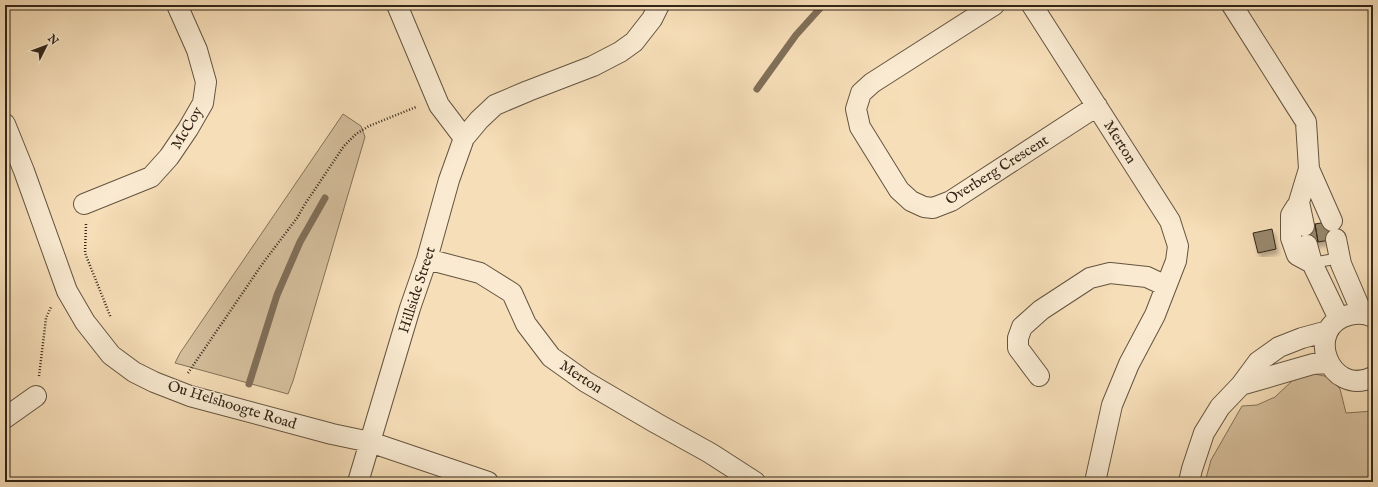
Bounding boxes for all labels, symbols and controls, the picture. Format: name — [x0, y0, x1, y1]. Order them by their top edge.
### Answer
north arrow — [26, 26, 66, 66]
text: N — [44, 31, 61, 49]
street label: McCoy — [167, 103, 207, 153]
street label: Merton — [1099, 117, 1141, 167]
street label: Overberg Crescent — [942, 131, 1052, 209]
street label: Hillside Street — [394, 244, 440, 336]
street label: Merton — [556, 356, 606, 398]
street label: Ou Helshoogte Road — [165, 376, 300, 434]

